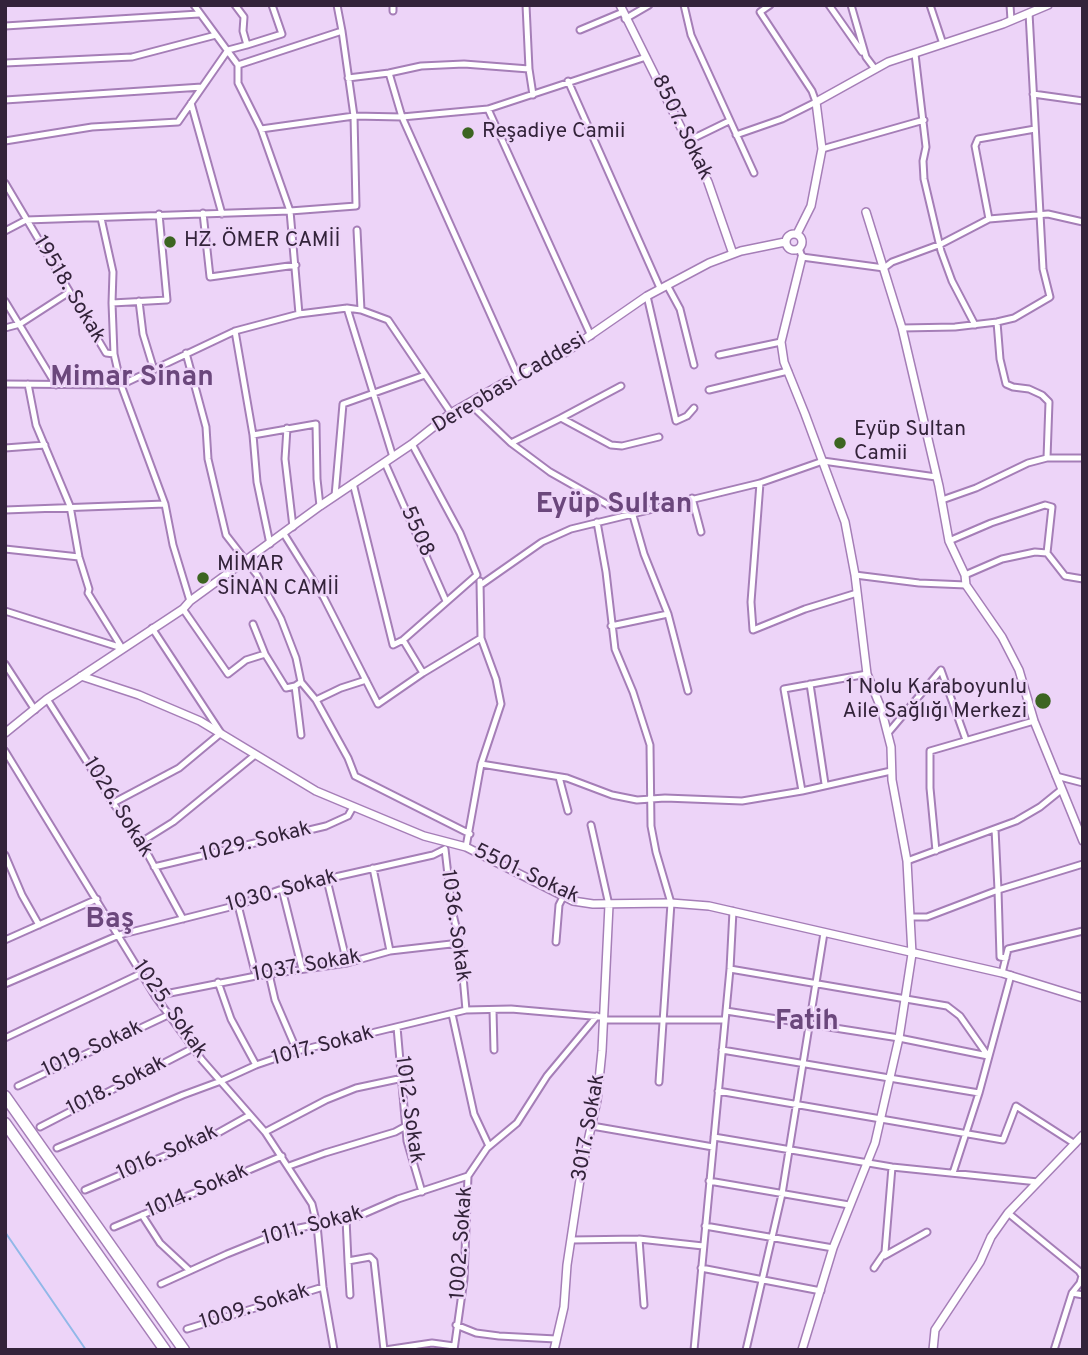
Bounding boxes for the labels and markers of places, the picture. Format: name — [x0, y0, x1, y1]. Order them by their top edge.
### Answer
place label: Reşadiye Camii — [482, 120, 625, 146]
marker: Reşadiye Camii — [460, 125, 476, 141]
place label: HZ. ÖMER CAMİİ — [184, 229, 340, 255]
marker: HZ. ÖMER CAMİİ — [162, 234, 178, 250]
place label: Eyüp Sultan Camii — [854, 418, 966, 468]
marker: Eyüp Sultan Camii — [832, 435, 848, 451]
place label: MİMAR SİNAN CAMİİ — [217, 553, 339, 603]
marker: MİMAR SİNAN CAMİİ — [195, 570, 211, 586]
place label: 1 Nolu Karaboyunlu Aile Sağlığı Merkezi — [843, 676, 1027, 726]
marker: 1 Nolu Karaboyunlu Aile Sağlığı Merkezi — [1033, 691, 1053, 711]

